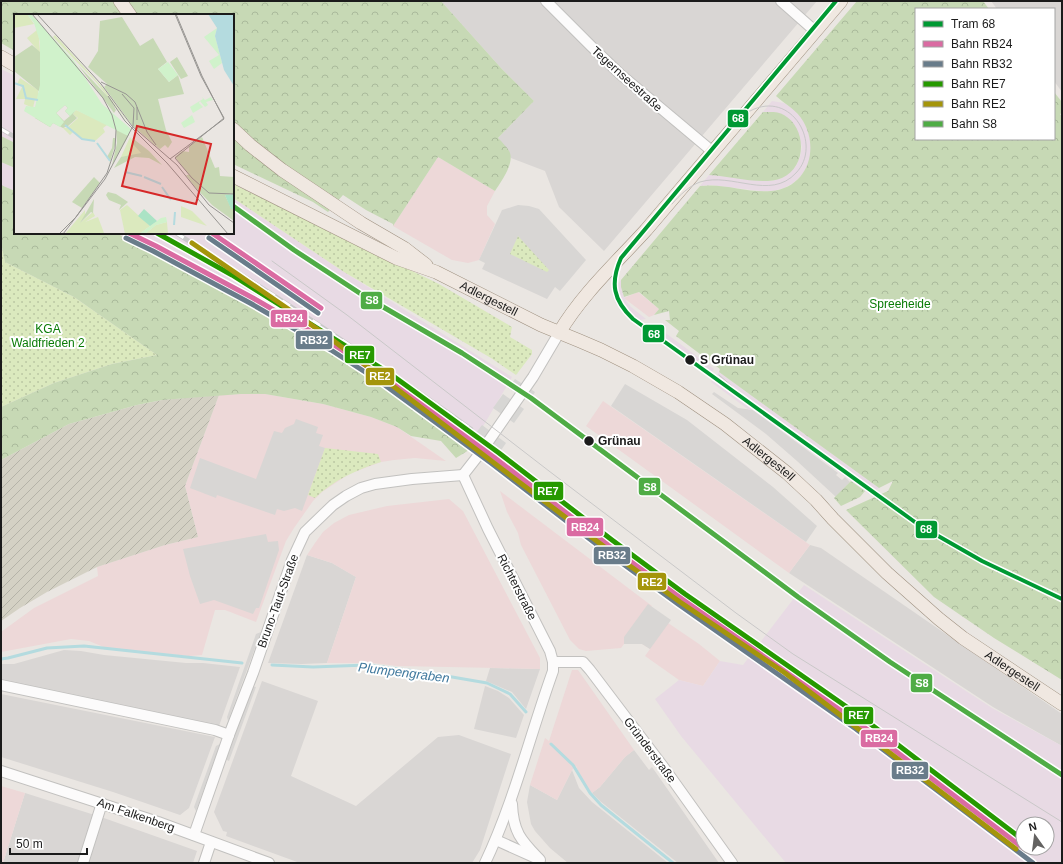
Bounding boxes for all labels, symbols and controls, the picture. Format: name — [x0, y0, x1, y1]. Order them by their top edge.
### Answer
legend — [915, 8, 1055, 140]
inset map — [14, 14, 234, 234]
text: Tram 68 — [951, 17, 996, 31]
text: Bahn RB24 — [951, 37, 1013, 51]
street label: Tegernseestraße — [589, 44, 665, 115]
text: Bahn RB32 — [951, 57, 1013, 71]
text: Bahn RE7 — [951, 77, 1006, 91]
text: Bahn RE2 — [951, 97, 1006, 111]
line badge: 68 — [727, 109, 749, 128]
text: 68 — [732, 112, 744, 124]
text: Bahn S8 — [951, 117, 997, 131]
street label: Adlergestell — [458, 278, 520, 319]
line badge: S8 — [360, 291, 383, 310]
text: S8 — [365, 294, 379, 306]
park label: Spreeheide — [869, 297, 931, 311]
line badge: RB24 — [270, 309, 308, 328]
text: RB24 — [275, 312, 304, 324]
park label: KGA Waldfrieden 2 — [11, 322, 85, 350]
line badge: 68 — [642, 324, 665, 343]
text: 68 — [648, 328, 660, 340]
line badge: RB32 — [295, 330, 333, 350]
text: RB32 — [300, 334, 328, 346]
line badge: RE7 — [344, 345, 375, 364]
text: RE7 — [349, 349, 371, 361]
marker: S Grünau — [683, 353, 697, 367]
place label: S Grünau — [700, 353, 754, 367]
line badge: RE2 — [365, 367, 395, 386]
text: RE2 — [369, 370, 391, 382]
marker: Grünau — [582, 434, 596, 448]
place label: Grünau — [598, 434, 641, 448]
street label: Adlergestell — [740, 434, 798, 484]
line badge: S8 — [638, 477, 661, 496]
line badge: RE7 — [533, 481, 564, 501]
text: S8 — [643, 481, 657, 493]
text: RE7 — [537, 485, 559, 497]
line badge: RB24 — [566, 517, 604, 537]
line badge: 68 — [915, 520, 938, 539]
text: RB24 — [571, 521, 600, 533]
text: 68 — [920, 523, 932, 535]
line badge: RB32 — [593, 546, 631, 565]
text: RB32 — [598, 549, 626, 561]
street label: Bruno-Taut-Straße — [255, 552, 302, 650]
street label: Richterstraße — [494, 552, 540, 623]
line badge: RE2 — [637, 572, 667, 591]
text: RE2 — [641, 576, 663, 588]
street label: Adlergestell — [982, 648, 1042, 694]
water label: Plumpengraben — [357, 659, 450, 686]
line badge: S8 — [910, 673, 933, 693]
text: S8 — [915, 677, 929, 689]
line badge: RE7 — [843, 706, 874, 725]
text: RE7 — [848, 709, 870, 721]
street label: Gründerstraße — [621, 715, 679, 786]
line badge: RB24 — [860, 729, 898, 748]
text: RB24 — [865, 732, 894, 744]
line badge: RB32 — [891, 761, 929, 780]
text: RB32 — [896, 764, 924, 776]
street label: Am Falkenberg — [95, 795, 177, 835]
north arrow — [1015, 816, 1055, 856]
text: N — [1027, 820, 1038, 833]
scale bar — [10, 830, 87, 856]
text: 50 m — [16, 837, 43, 851]

